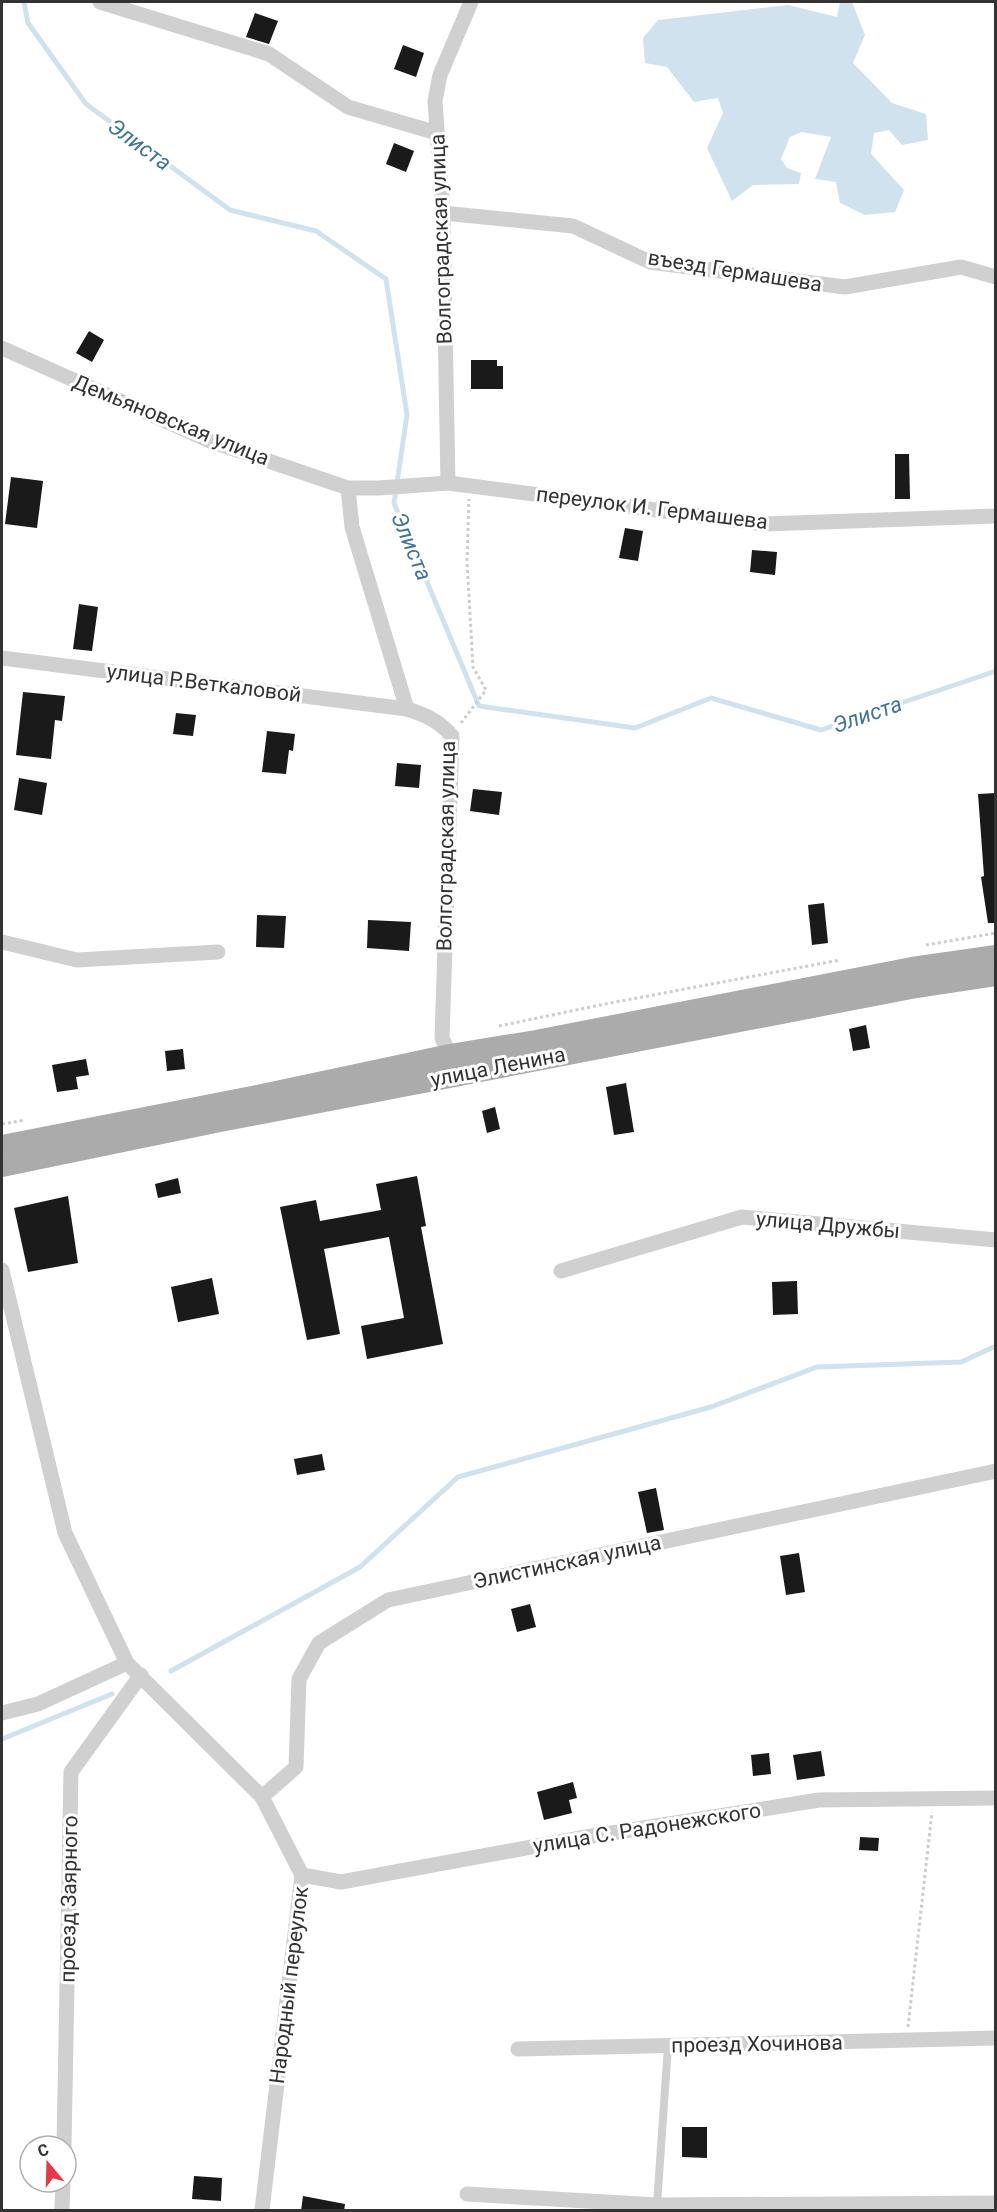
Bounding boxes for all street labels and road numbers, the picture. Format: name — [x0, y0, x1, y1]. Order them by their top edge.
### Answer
street label: Волгоградская улица — [425, 133, 457, 345]
street label: въезд Гермашева — [646, 245, 824, 297]
street label: Демьяновская улица — [69, 370, 273, 470]
street label: переулок И. Гермашева — [535, 482, 769, 534]
street label: улица Р.Веткаловой — [106, 659, 302, 707]
street label: Волгоградская улица — [432, 741, 460, 951]
street label: улица Ленина — [429, 1042, 567, 1092]
street label: улица Дружбы — [755, 1207, 901, 1243]
street label: Элистинская улица — [471, 1530, 663, 1594]
street label: улица С. Радонежского — [531, 1798, 763, 1858]
street label: проезд Заярного — [56, 1815, 82, 1983]
street label: Народный переулок — [265, 1884, 313, 2085]
street label: проезд Хочинова — [671, 2031, 843, 2057]

